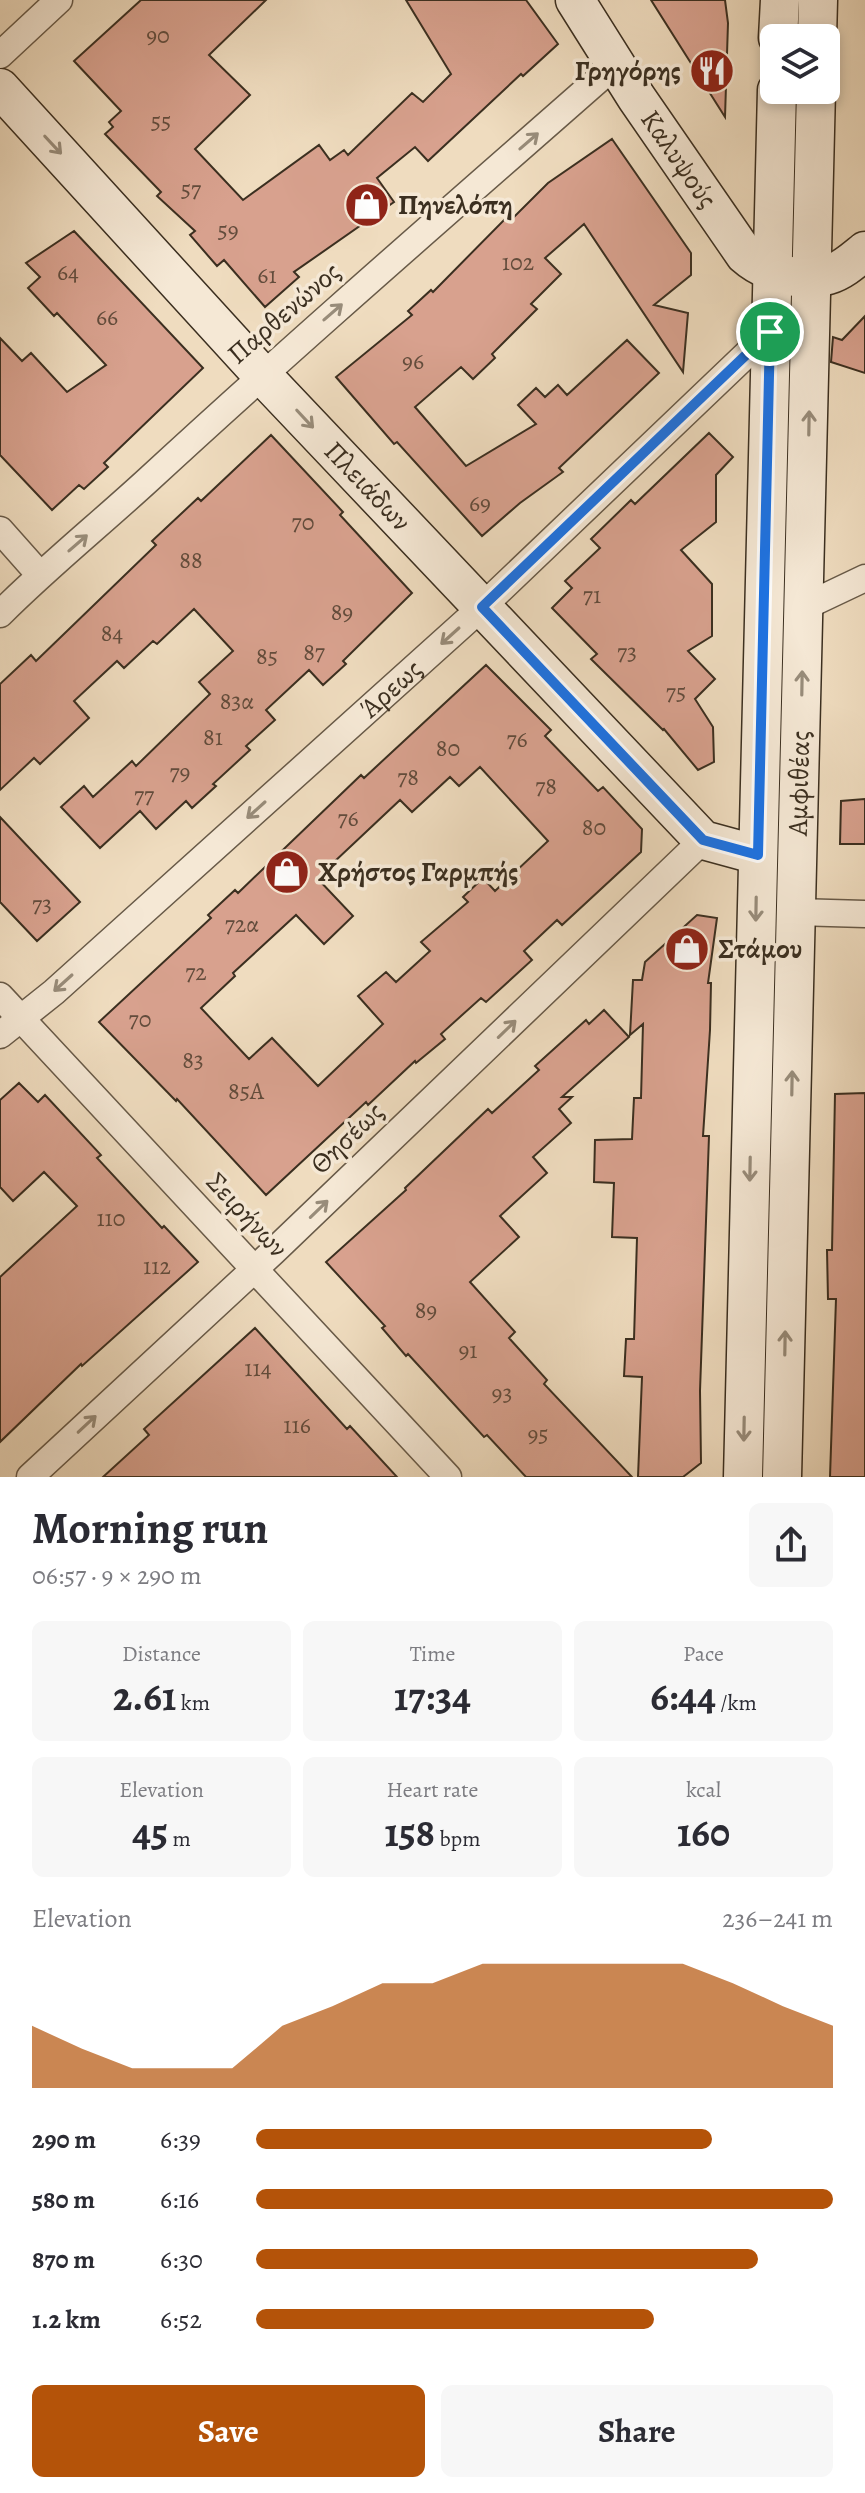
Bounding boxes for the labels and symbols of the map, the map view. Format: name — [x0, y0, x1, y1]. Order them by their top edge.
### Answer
house number: 90 — [146, 19, 170, 51]
restaurant icon: Γρηγόρης — [688, 47, 736, 95]
place label: Γρηγόρης — [574, 52, 681, 90]
street label: Καλυψούς — [631, 102, 726, 216]
house number: 55 — [151, 105, 171, 137]
one-way arrow — [518, 132, 538, 150]
one-way arrow — [43, 135, 61, 155]
house number: 57 — [181, 173, 202, 205]
shop icon: Πηνελόπη — [343, 181, 391, 229]
place label: Πηνελόπη — [398, 186, 513, 224]
house number: 59 — [217, 214, 239, 246]
house number: 102 — [502, 246, 534, 278]
street label: Παρθενώνος — [219, 253, 349, 373]
house number: 64 — [57, 256, 79, 288]
house number: 61 — [257, 259, 277, 291]
pin — [736, 298, 804, 366]
house number: 66 — [96, 301, 118, 333]
one-way arrow — [323, 303, 343, 321]
house number: 96 — [402, 345, 424, 377]
one-way arrow — [295, 409, 314, 429]
one-way arrow — [801, 410, 817, 437]
street label: Πλειάδων — [316, 433, 420, 540]
house number: 69 — [469, 487, 491, 519]
house number: 70 — [292, 506, 314, 538]
one-way arrow — [68, 534, 88, 552]
house number: 88 — [179, 544, 203, 576]
house number: 71 — [583, 579, 601, 611]
house number: 89 — [331, 596, 353, 628]
house number: 84 — [101, 617, 123, 649]
one-way arrow — [440, 626, 460, 644]
house number: 87 — [303, 636, 326, 668]
house number: 73 — [617, 636, 637, 668]
house number: 85 — [256, 640, 278, 672]
street label: Άρεως — [351, 651, 430, 727]
one-way arrow — [795, 670, 810, 697]
house number: 75 — [666, 676, 686, 708]
house number: 83α — [220, 685, 254, 717]
house number: 81 — [203, 721, 223, 753]
house number: 76 — [506, 723, 528, 755]
street label: Αμφιθέας — [779, 730, 819, 837]
house number: 80 — [436, 732, 460, 764]
house number: 79 — [170, 756, 191, 788]
house number: 78 — [397, 761, 419, 793]
house number: 78 — [535, 770, 557, 802]
house number: 77 — [134, 779, 155, 811]
one-way arrow — [247, 800, 267, 818]
house number: 76 — [337, 802, 359, 834]
house number: 80 — [582, 811, 606, 843]
shop icon: Χρήστος Γαρμπής — [263, 848, 311, 896]
place label: Χρήστος Γαρμπής — [318, 853, 518, 891]
house number: 73 — [32, 888, 52, 920]
one-way arrow — [749, 895, 764, 922]
house number: 72α — [225, 908, 259, 940]
shop icon: Στάμου — [663, 925, 711, 973]
place label: Στάμου — [718, 930, 802, 968]
house number: 72 — [185, 956, 207, 988]
one-way arrow — [53, 974, 73, 992]
house number: 70 — [129, 1003, 151, 1035]
one-way arrow — [497, 1020, 517, 1039]
house number: 83 — [182, 1044, 204, 1076]
one-way arrow — [784, 1070, 800, 1097]
house number: 85Α — [228, 1075, 265, 1107]
street label: Θησέως — [302, 1093, 392, 1183]
one-way arrow — [742, 1155, 758, 1182]
street label: Σειρήνων — [198, 1164, 296, 1266]
one-way arrow — [308, 1200, 328, 1218]
house number: 110 — [96, 1202, 126, 1234]
house number: 112 — [143, 1250, 171, 1282]
house number: 89 — [415, 1294, 437, 1326]
one-way arrow — [778, 1330, 793, 1357]
house number: 91 — [458, 1334, 478, 1366]
house number: 114 — [244, 1352, 272, 1384]
house number: 93 — [492, 1377, 512, 1409]
house number: 116 — [283, 1409, 311, 1441]
one-way arrow — [77, 1415, 97, 1433]
one-way arrow — [736, 1415, 752, 1442]
house number: 95 — [527, 1418, 549, 1450]

